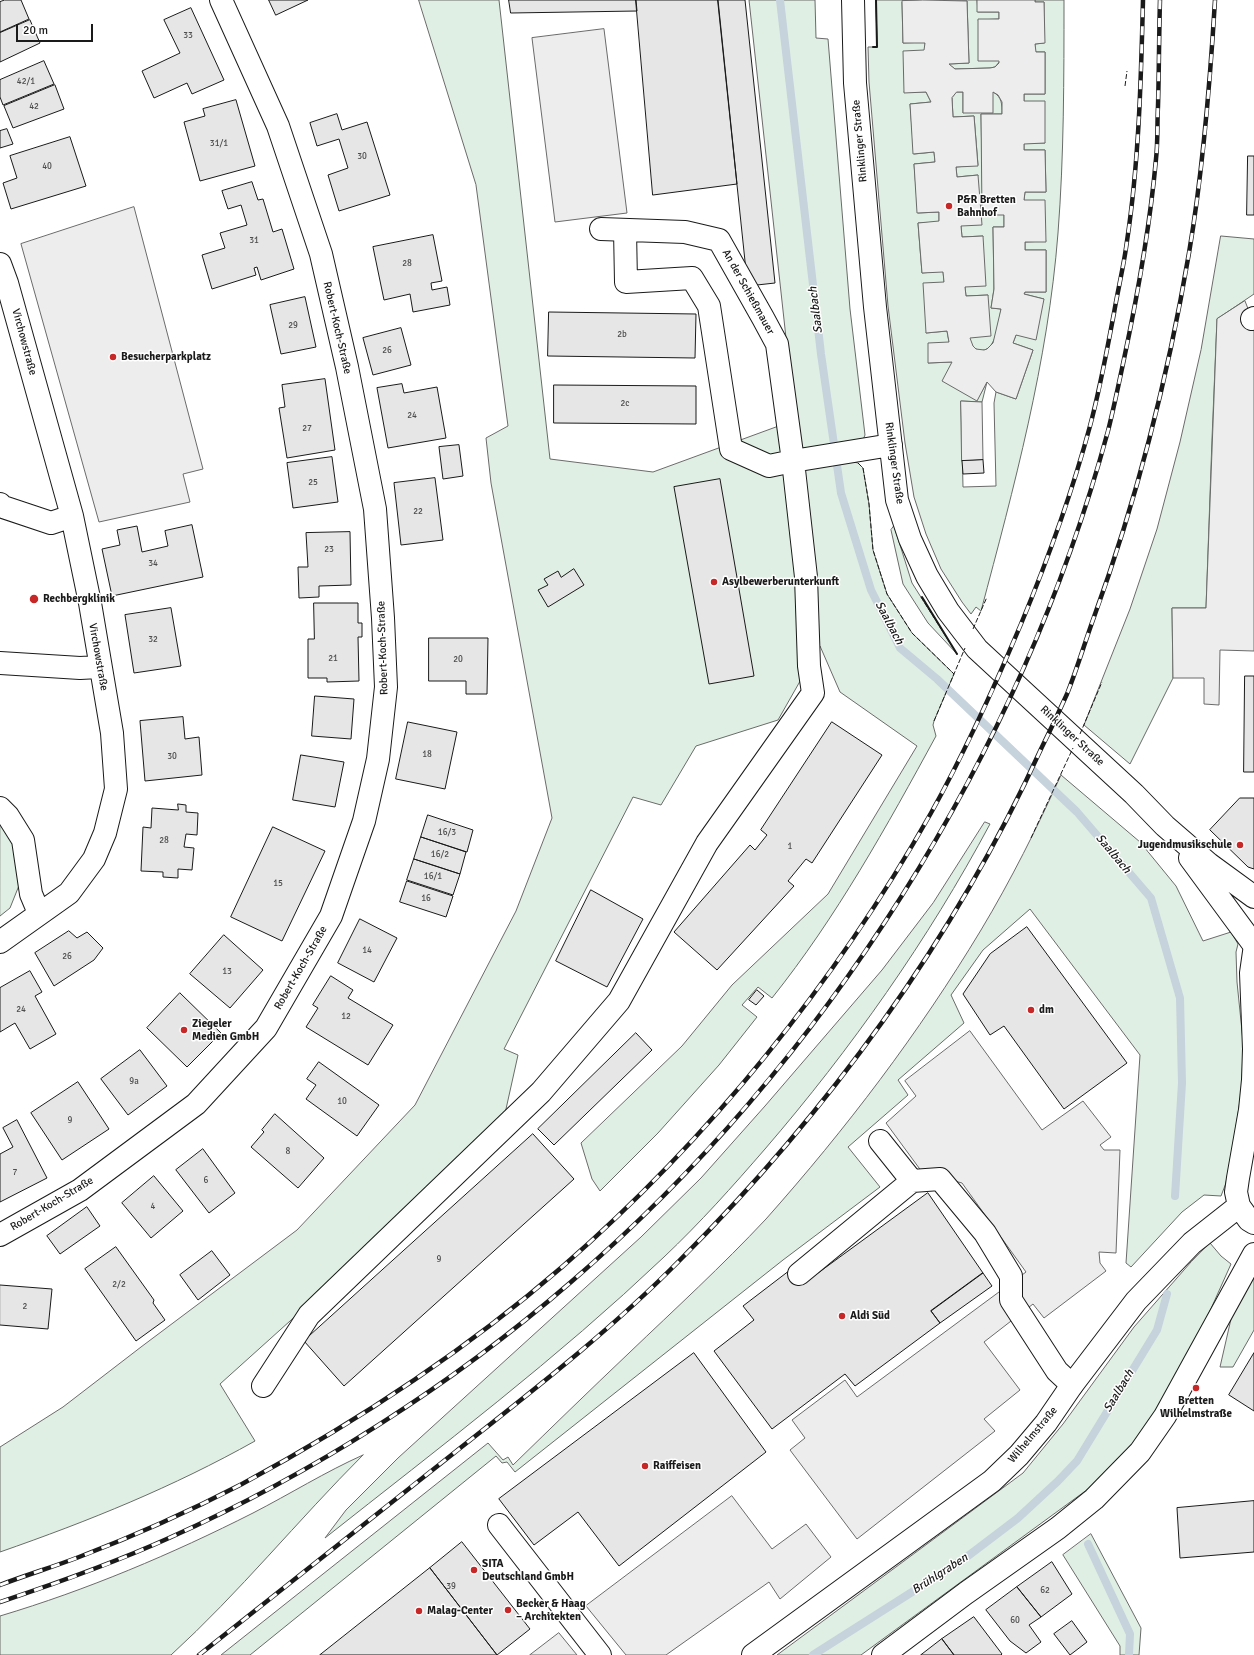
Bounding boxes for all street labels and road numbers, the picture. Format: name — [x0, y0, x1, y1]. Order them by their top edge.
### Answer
street label: Rinklinger Straße — [850, 99, 870, 183]
street label: An der Schießmauer — [719, 247, 777, 337]
street label: Robert-Koch-Straße — [320, 280, 354, 376]
street label: Virchowstraße — [9, 307, 39, 377]
street label: Rinklinger Straße — [882, 421, 906, 505]
street label: Robert-Koch-Straße — [375, 601, 391, 695]
street label: Virchowstraße — [86, 622, 110, 692]
street label: Rinklinger Straße — [1037, 703, 1107, 769]
street label: Robert-Koch-Straße — [272, 924, 330, 1012]
street label: Robert-Koch-Straße — [8, 1174, 96, 1234]
street label: Wilhelmstraße — [1006, 1404, 1060, 1466]

